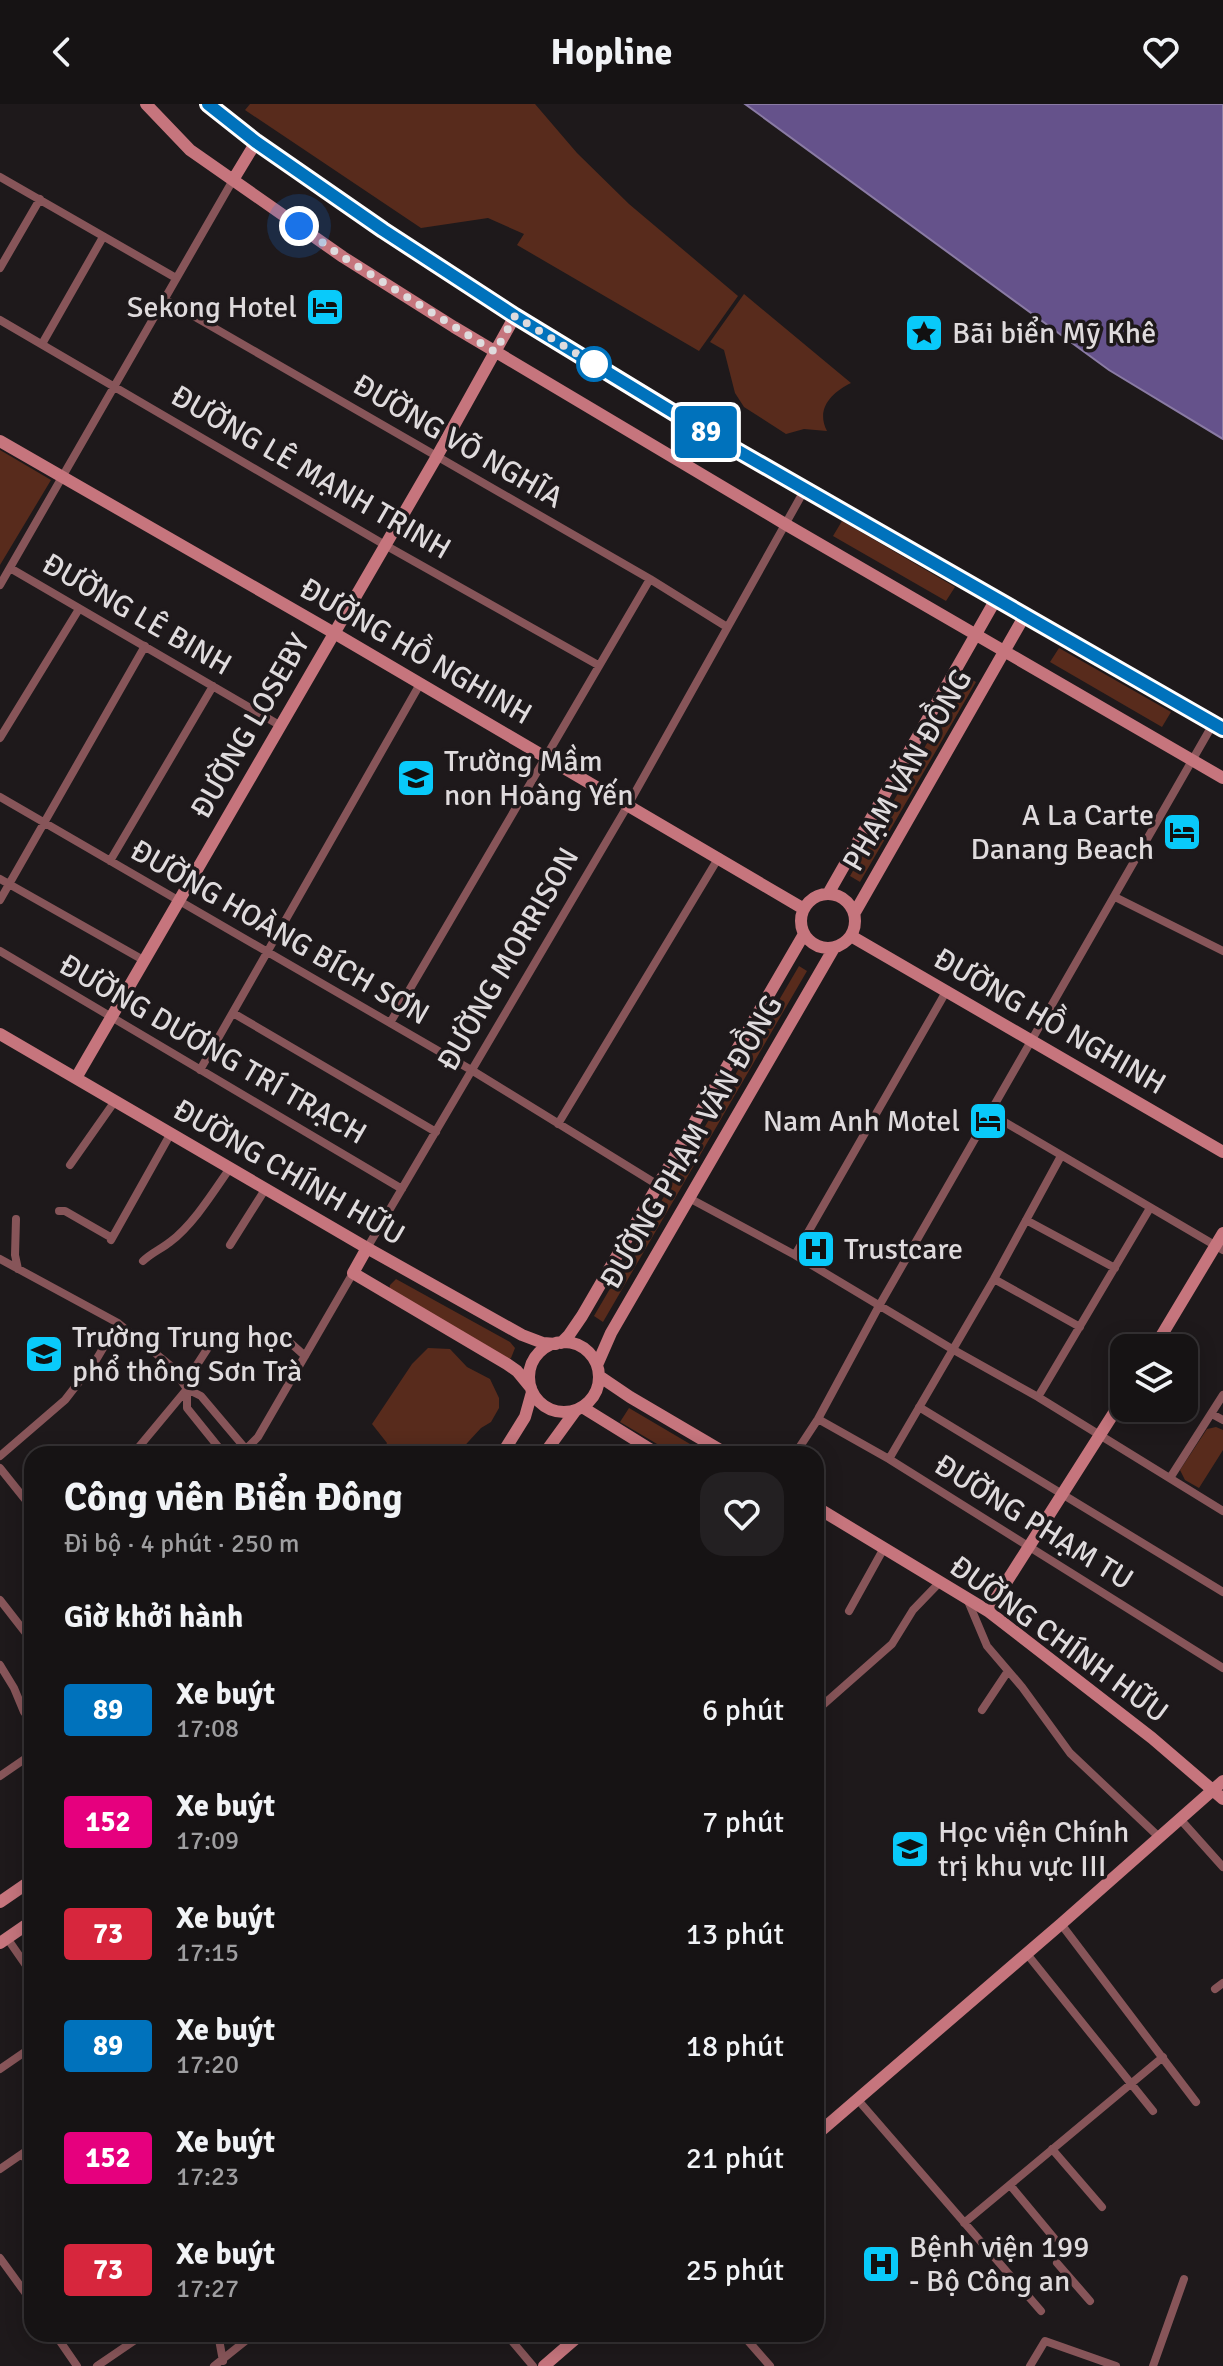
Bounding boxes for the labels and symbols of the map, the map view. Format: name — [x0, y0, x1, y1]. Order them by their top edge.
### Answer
your location — [279, 206, 319, 246]
hotel icon: Sekong Hotel — [304, 286, 346, 328]
place label: Sekong Hotel — [127, 289, 297, 326]
place icon: Bãi biển Mỹ Khê — [903, 312, 945, 354]
place label: Bãi biển Mỹ Khê — [952, 315, 1156, 352]
unlabelled marker — [577, 347, 611, 381]
street label: ĐƯỜNG VÕ NGHĨA — [346, 366, 569, 517]
street label: ĐƯỜNG LÊ MẠNH TRINH — [164, 377, 457, 568]
line badge: 89 — [670, 406, 742, 458]
street label: ĐƯỜNG LÊ BINH — [36, 545, 238, 684]
street label: ĐƯỜNG HỒ NGHINH — [293, 566, 540, 733]
street label: ĐƯỜNG LOSEBY — [183, 628, 318, 825]
street label: PHẠM VĂN ĐỒNG — [831, 661, 980, 878]
place label: Trường Mầm non Hoàng Yến — [444, 743, 634, 814]
school or university icon: Trường Mầm non Hoàng Yến — [395, 757, 437, 799]
place label: A La Carte Danang Beach — [971, 797, 1154, 868]
hotel icon: A La Carte Danang Beach — [1161, 811, 1203, 853]
street label: ĐƯỜNG HOÀNG BÍCH SƠN — [124, 832, 436, 1033]
street label: ĐƯỜNG MORRISON — [430, 841, 587, 1077]
street label: ĐƯỜNG HỒ NGHINH — [927, 936, 1174, 1103]
street label: ĐƯỜNG DƯƠNG TRÍ TRẠCH — [53, 946, 373, 1153]
street label: ĐƯỜNG PHẠM VĂN ĐỒNG — [589, 987, 791, 1296]
street label: ĐƯỜNG CHÍNH HỮU — [166, 1091, 411, 1254]
hotel icon: Nam Anh Motel — [967, 1100, 1009, 1142]
place label: Nam Anh Motel — [763, 1103, 960, 1140]
hospital icon: Trustcare — [795, 1228, 837, 1270]
place label: Trustcare — [844, 1231, 963, 1268]
place label: Trường Trung học phổ thông Sơn Trà — [72, 1319, 302, 1390]
school or university icon: Trường Trung học phổ thông Sơn Trà — [23, 1333, 65, 1375]
street label: ĐƯỜNG PHẠM TU — [928, 1447, 1140, 1598]
street label: ĐƯỜNG CHÍNH HỮU — [942, 1548, 1175, 1731]
place label: Học viện Chính trị khu vực III — [938, 1814, 1129, 1885]
school or university icon: Học viện Chính trị khu vực III — [889, 1828, 931, 1870]
place label: Bệnh viện 199 - Bộ Công an — [909, 2229, 1089, 2300]
hospital icon: Bệnh viện 199 - Bộ Công an — [860, 2243, 902, 2285]

